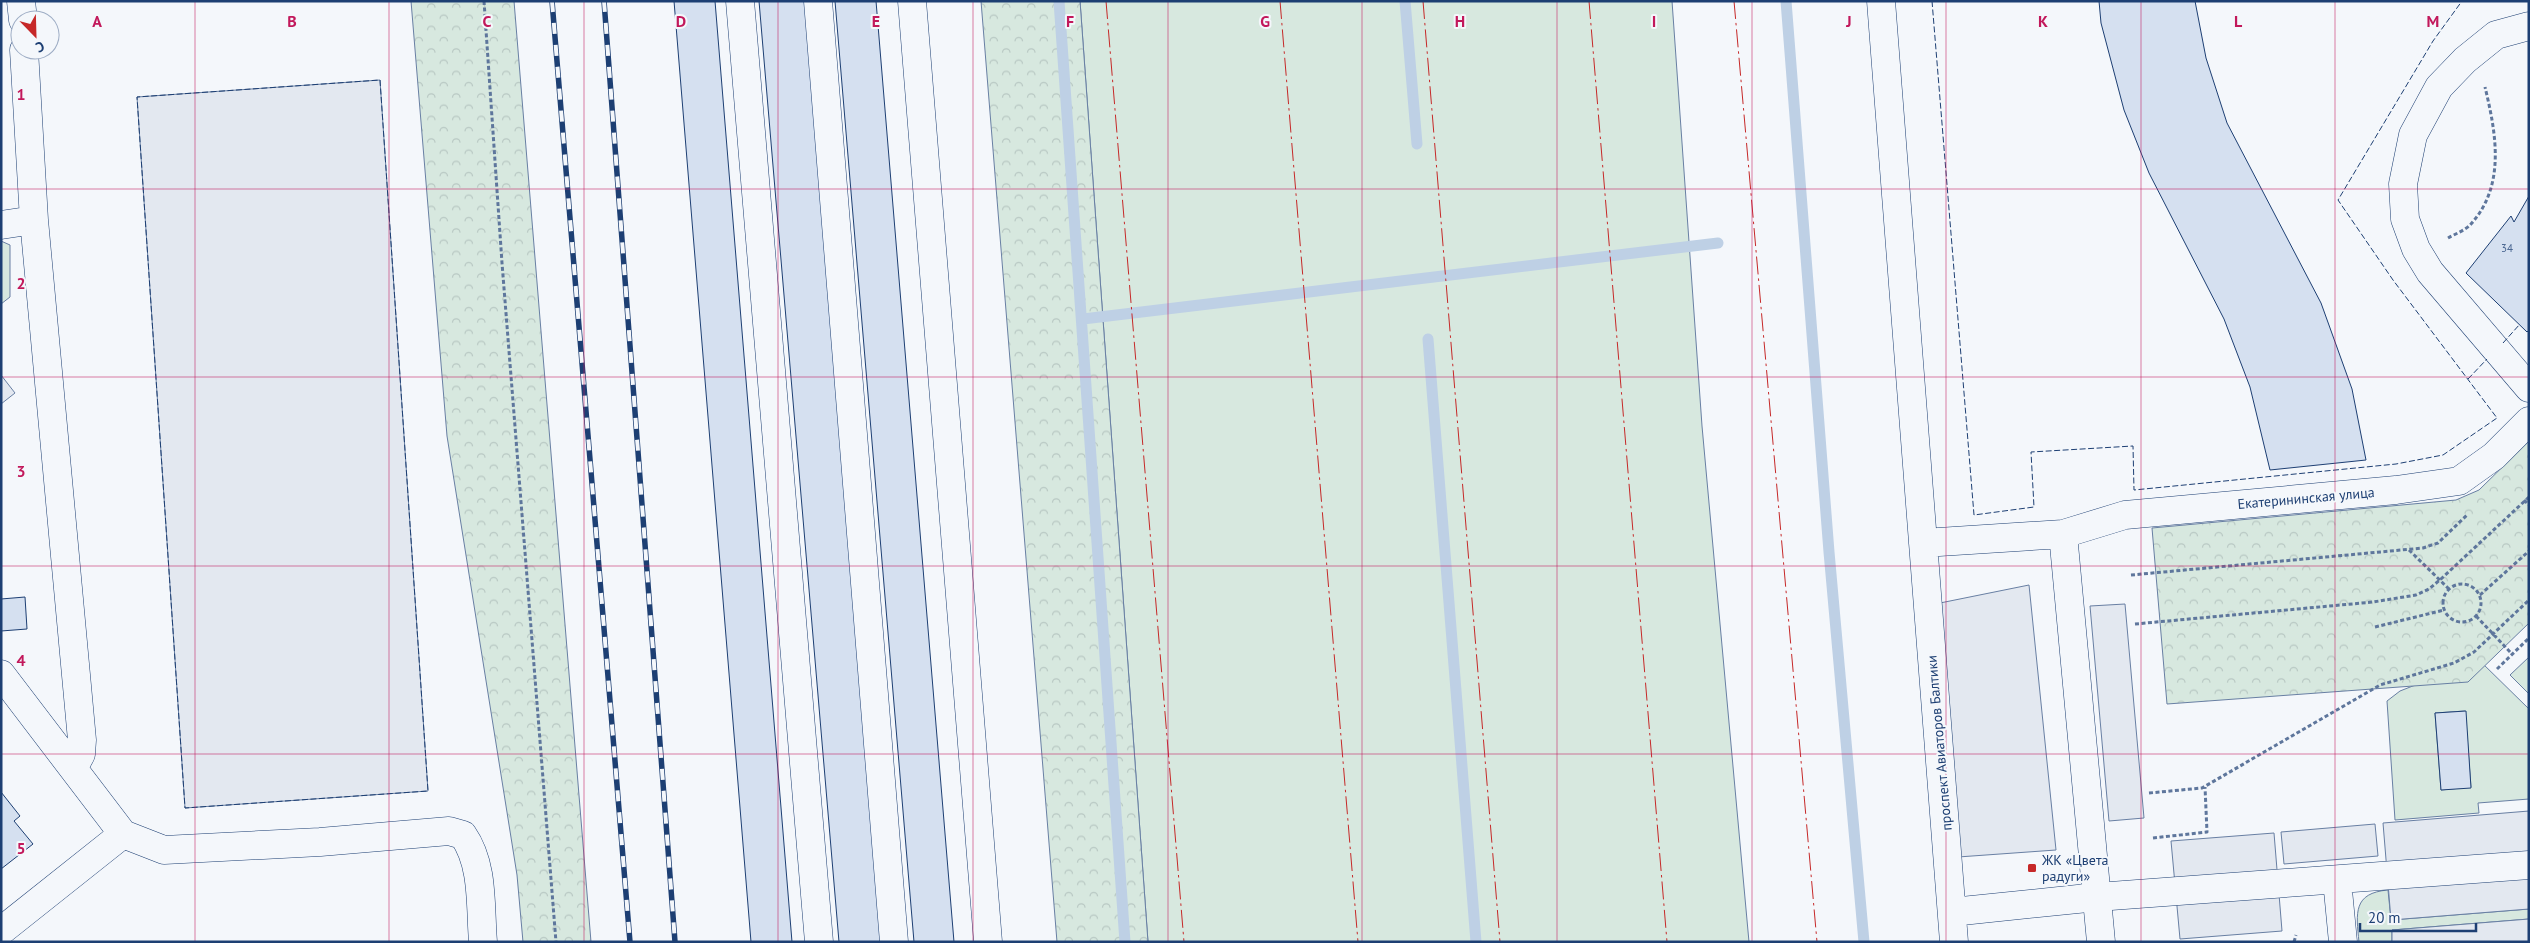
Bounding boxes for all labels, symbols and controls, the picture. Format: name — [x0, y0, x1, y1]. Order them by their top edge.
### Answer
north arrow — [10, 10, 60, 60]
text: A — [92, 11, 102, 31]
text: B — [287, 11, 297, 31]
text: C — [483, 11, 492, 31]
text: D — [676, 11, 686, 31]
text: E — [872, 11, 880, 31]
text: F — [1066, 11, 1074, 31]
text: G — [1260, 11, 1270, 31]
text: H — [1455, 11, 1465, 31]
text: I — [1652, 11, 1656, 31]
text: J — [1845, 11, 1852, 31]
text: K — [2038, 11, 2048, 31]
text: L — [2234, 11, 2243, 31]
text: M — [2427, 11, 2439, 31]
text: С — [33, 37, 47, 57]
text: 1 — [16, 84, 26, 104]
house number: 34 — [2501, 241, 2513, 255]
text: 2 — [16, 273, 26, 293]
text: 3 — [16, 461, 26, 481]
street label: Екатерининская улица — [2237, 483, 2375, 513]
text: 4 — [16, 650, 26, 670]
street label: проспект Авиаторов Балтики — [1922, 654, 1956, 832]
text: 5 — [16, 838, 26, 858]
place label: ЖК «Цвета радуги» — [2041, 851, 2109, 885]
marker: ЖК «Цвета радуги» — [2026, 862, 2038, 874]
scale bar — [2360, 900, 2476, 932]
text: 20 m — [2368, 908, 2401, 927]

